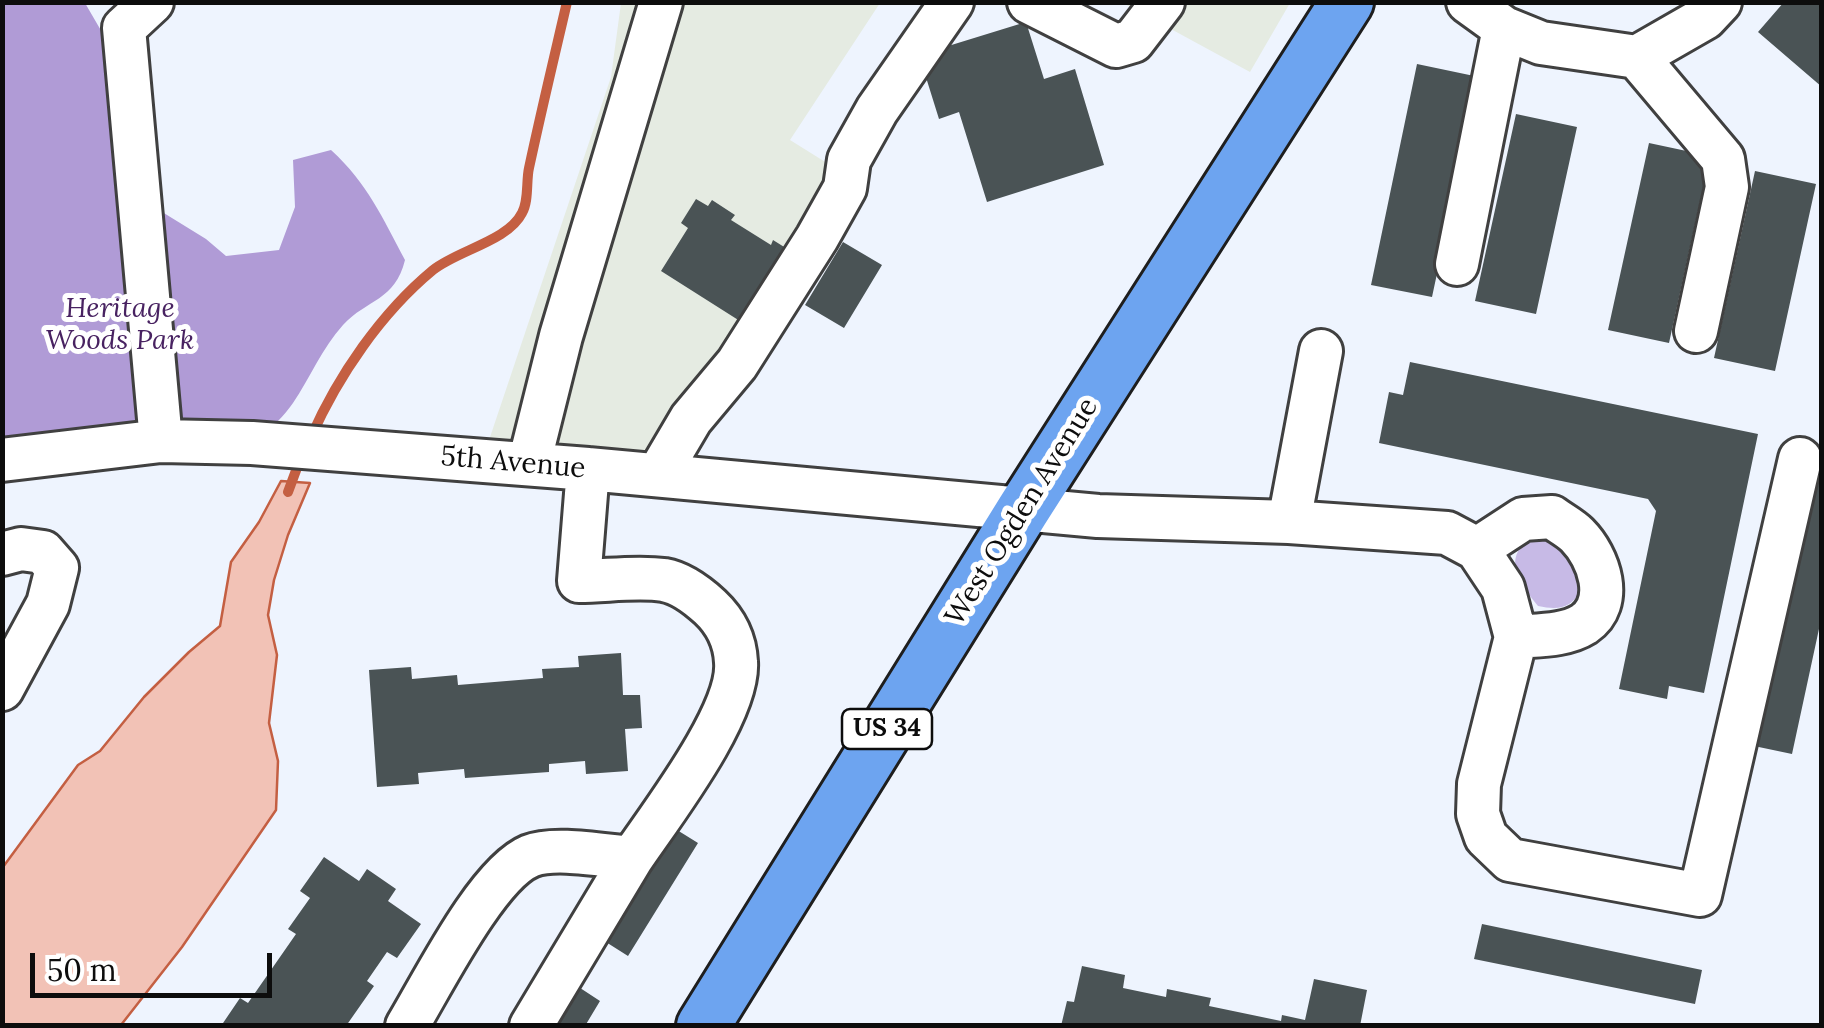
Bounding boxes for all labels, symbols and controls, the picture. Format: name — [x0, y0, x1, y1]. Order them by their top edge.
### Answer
park label: Heritage Woods Park — [46, 292, 194, 358]
street label: West Ogden Avenue — [938, 392, 1106, 632]
street label: 5th Avenue — [439, 440, 587, 486]
road number: US 34 — [842, 709, 932, 749]
scale bar — [35, 933, 278, 995]
text: 50 m — [47, 951, 117, 989]

